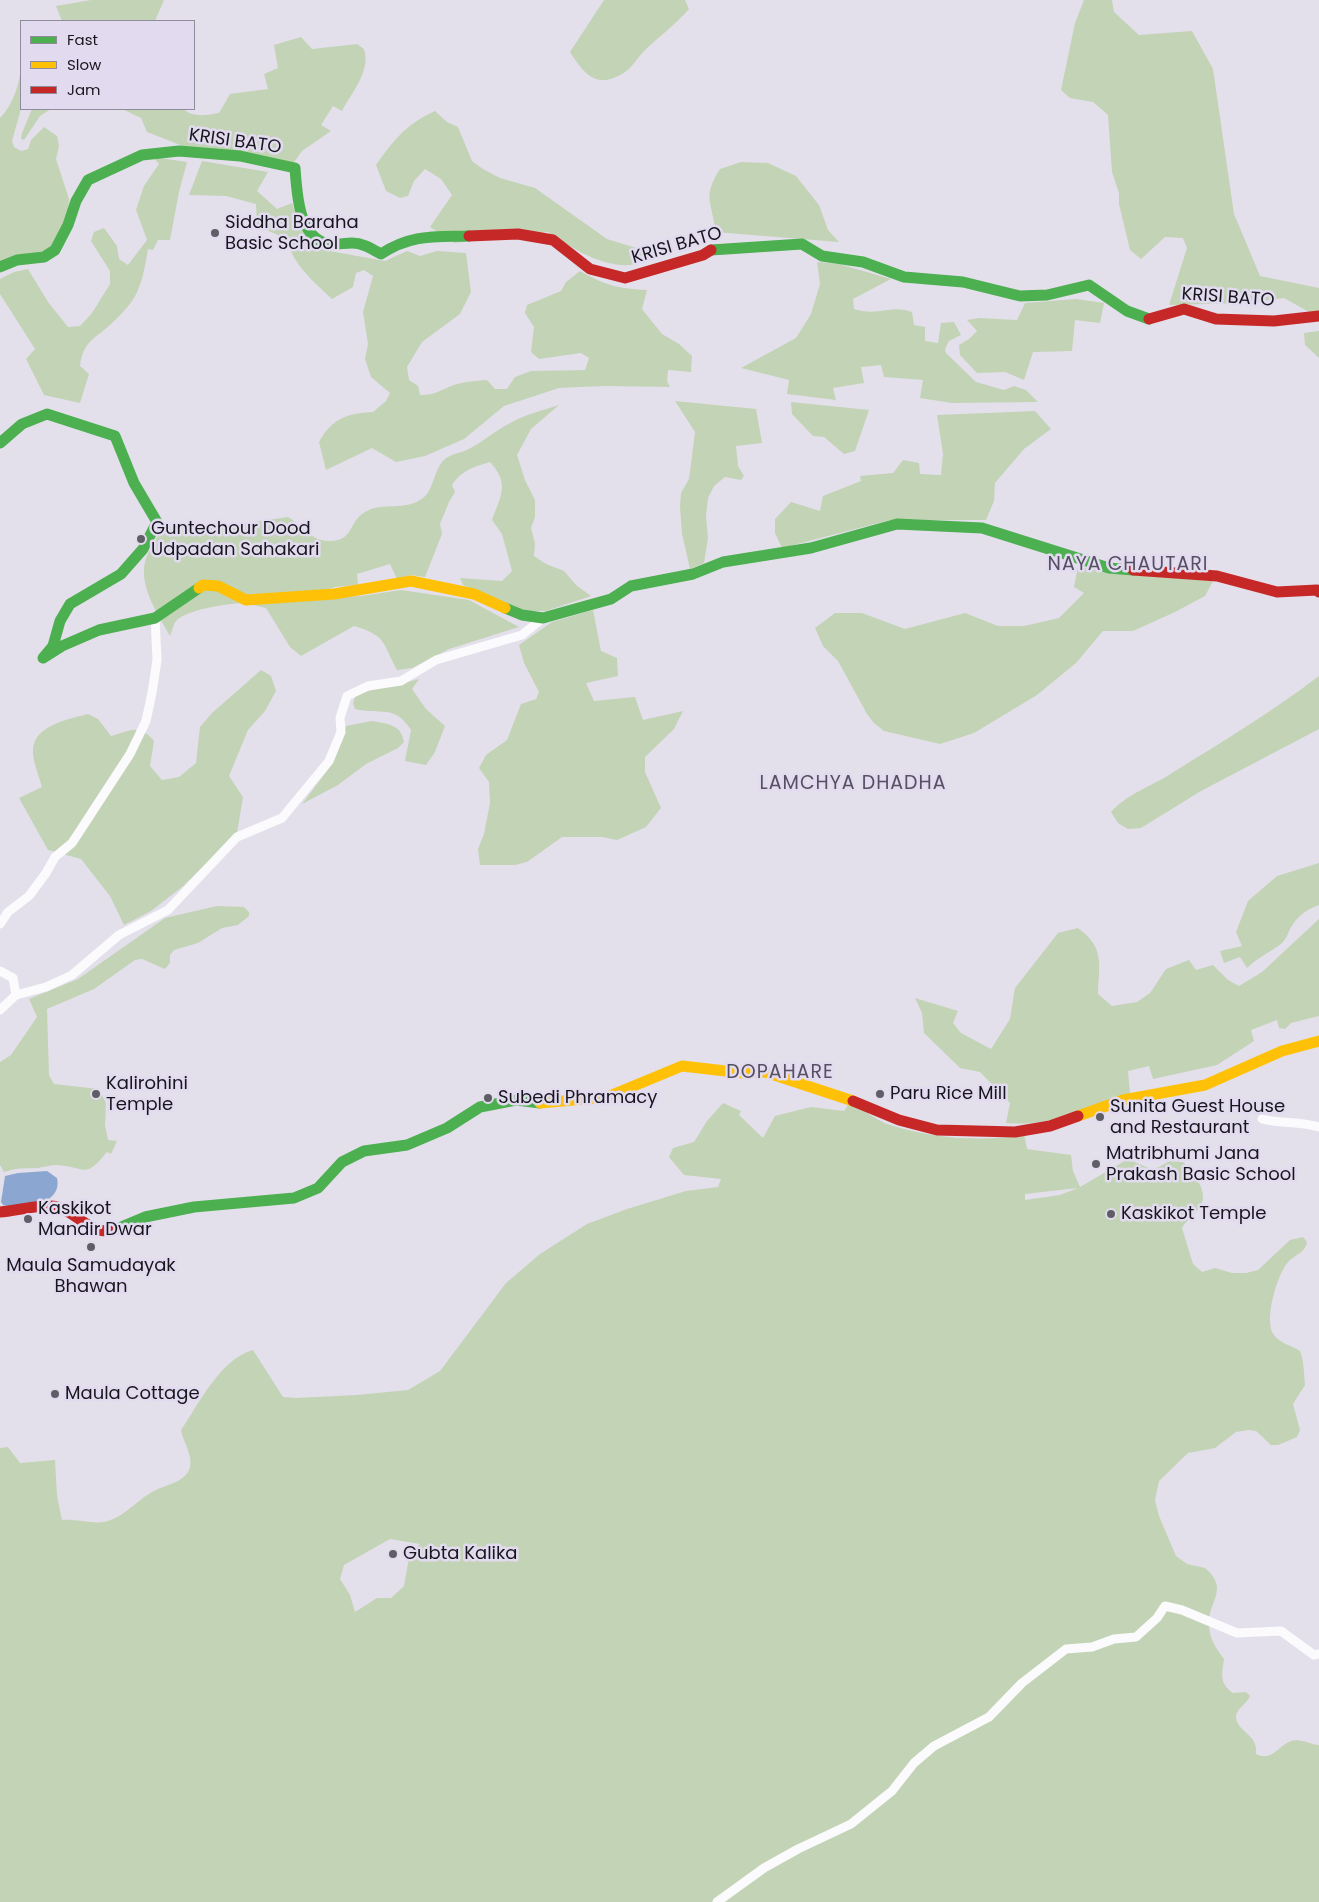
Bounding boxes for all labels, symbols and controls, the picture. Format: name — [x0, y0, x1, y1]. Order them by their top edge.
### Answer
legend — [20, 20, 195, 110]
text: Fast — [67, 29, 98, 50]
text: Slow — [67, 54, 101, 75]
text: Jam — [67, 79, 101, 100]
street label: KRISI BATO — [187, 125, 283, 159]
place label: Siddha Baraha Basic School — [225, 212, 359, 254]
street label: KRISI BATO — [629, 223, 725, 269]
marker: Siddha Baraha Basic School — [209, 227, 221, 239]
street label: KRISI BATO — [1181, 284, 1275, 312]
place label: Guntechour Dood Udpadan Sahakari — [151, 518, 319, 560]
marker: Guntechour Dood Udpadan Sahakari — [135, 533, 147, 545]
district label: NAYA CHAUTARI — [1046, 554, 1210, 576]
district label: LAMCHYA DHADHA — [758, 773, 948, 795]
district label: DOPAHARE — [725, 1062, 835, 1084]
place label: Kalirohini Temple — [106, 1073, 188, 1116]
place label: Paru Rice Mill — [890, 1083, 1007, 1105]
place label: Subedi Phramacy — [498, 1087, 657, 1109]
marker: Kalirohini Temple — [90, 1088, 102, 1100]
marker: Paru Rice Mill — [874, 1088, 886, 1100]
marker: Subedi Phramacy — [482, 1092, 494, 1104]
place label: Sunita Guest House and Restaurant — [1110, 1096, 1285, 1138]
marker: Sunita Guest House and Restaurant — [1094, 1111, 1106, 1123]
place label: Matribhumi Jana Prakash Basic School — [1106, 1143, 1296, 1186]
marker: Matribhumi Jana Prakash Basic School — [1090, 1158, 1102, 1170]
place label: Kaskikot Mandir Dwar — [38, 1198, 152, 1240]
place label: Kaskikot Temple — [1121, 1203, 1266, 1225]
marker: Kaskikot Temple — [1105, 1208, 1117, 1220]
marker: Kaskikot Mandir Dwar — [22, 1213, 34, 1225]
marker: Maula Samudayak Bhawan — [85, 1241, 97, 1253]
place label: Maula Samudayak Bhawan — [6, 1255, 176, 1298]
place label: Maula Cottage — [65, 1383, 200, 1405]
marker: Maula Cottage — [49, 1388, 61, 1400]
place label: Gubta Kalika — [403, 1543, 517, 1565]
marker: Gubta Kalika — [387, 1548, 399, 1560]

